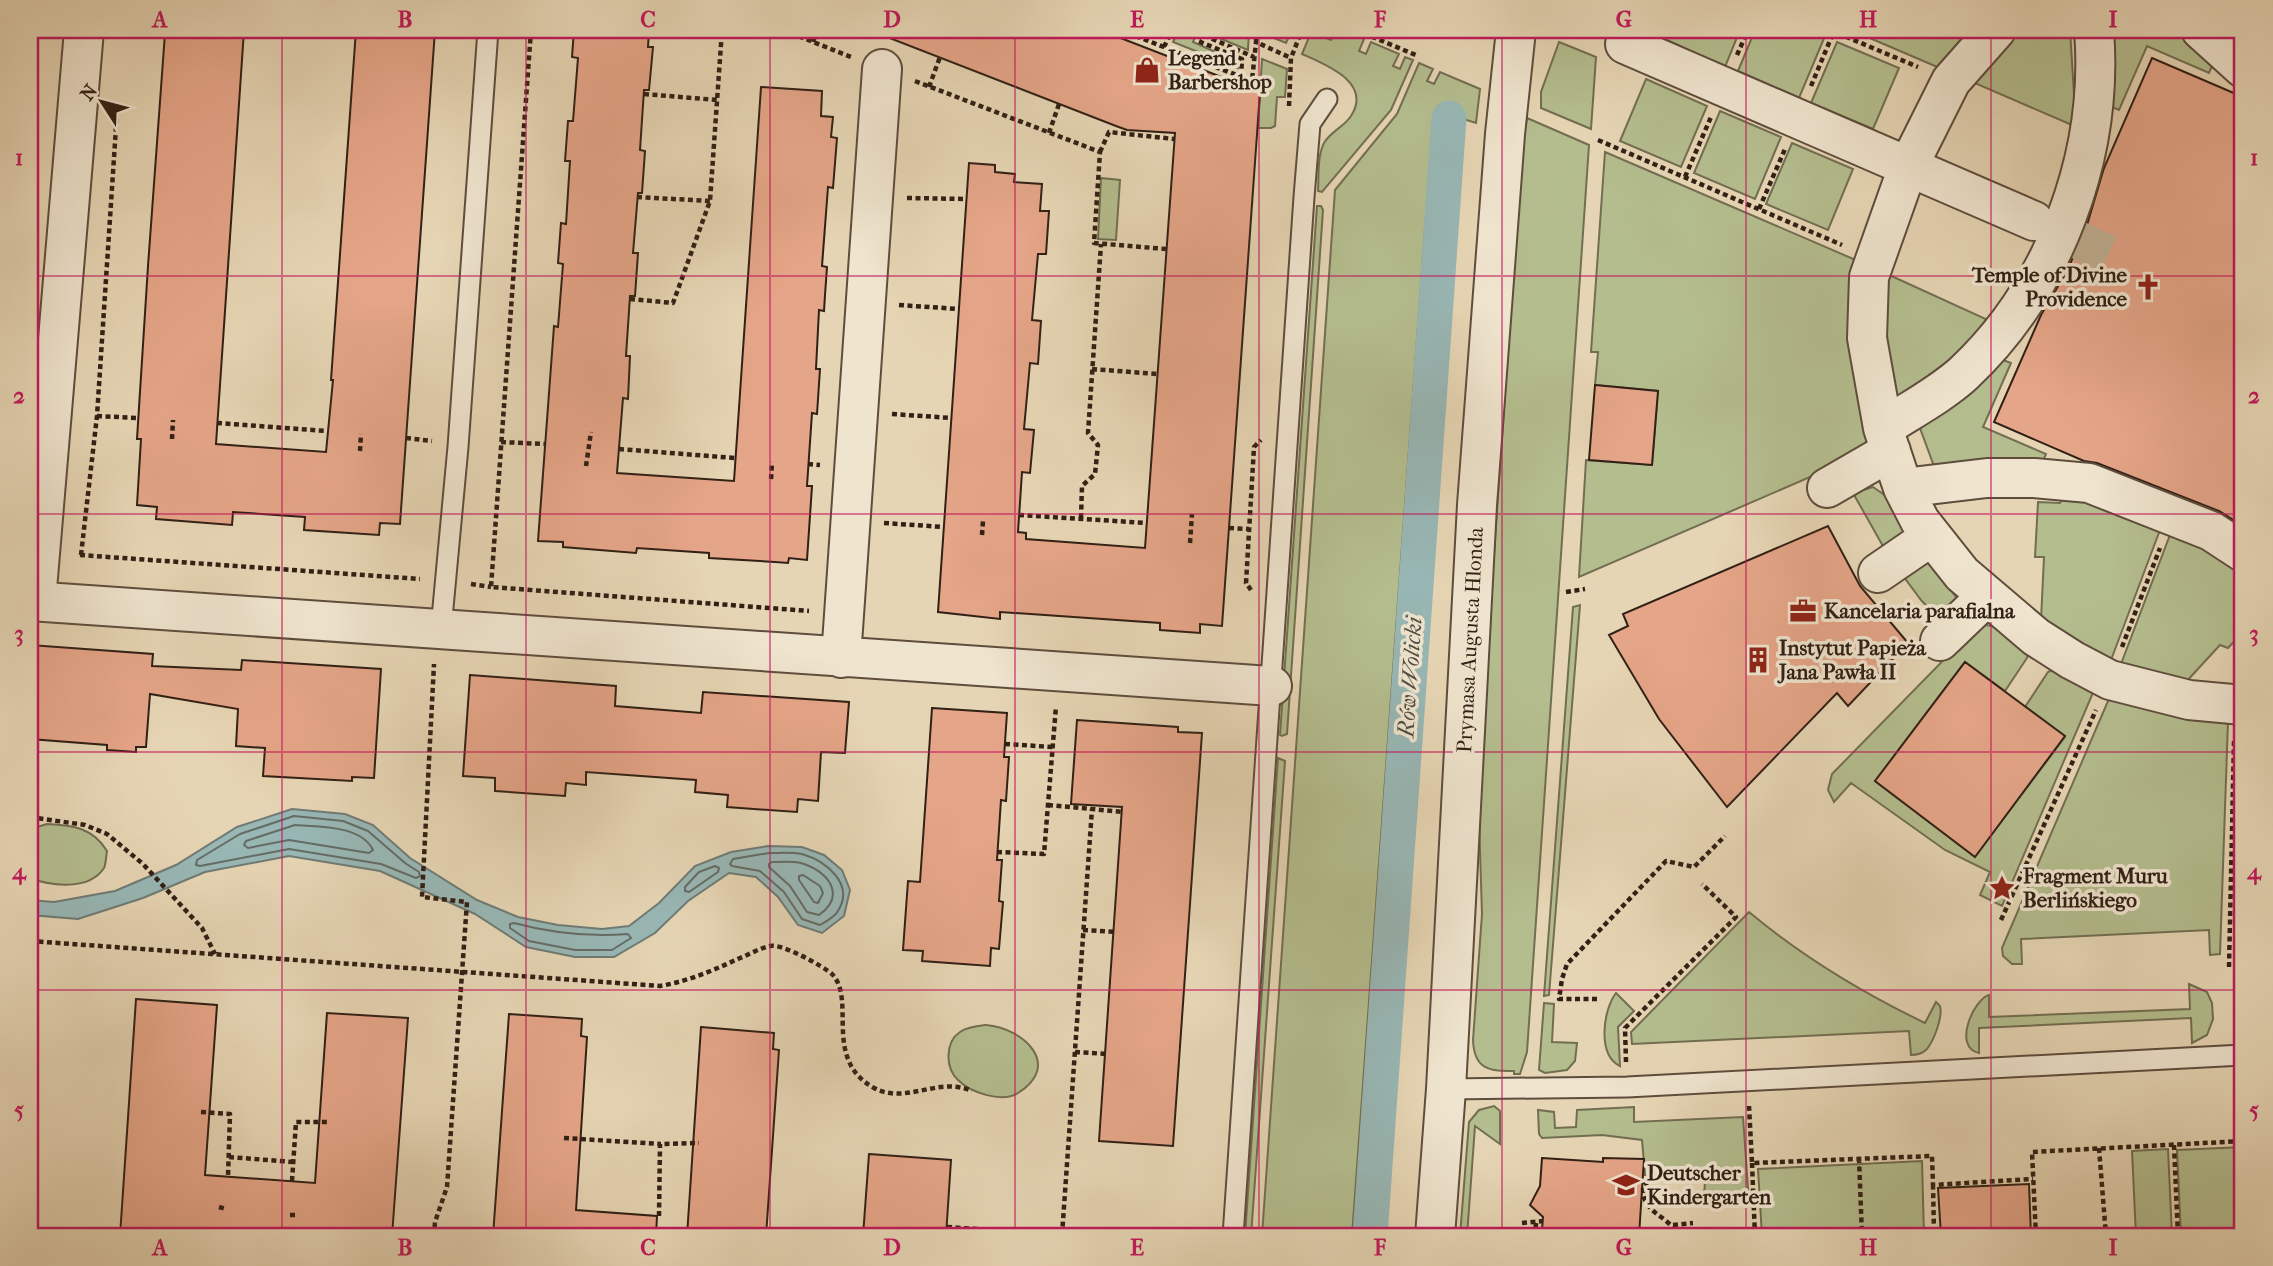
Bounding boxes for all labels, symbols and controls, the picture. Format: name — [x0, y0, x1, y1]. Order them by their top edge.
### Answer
text: A — [151, 6, 169, 33]
text: B — [398, 6, 413, 33]
text: C — [640, 6, 656, 33]
text: D — [883, 6, 901, 33]
text: E — [1130, 6, 1144, 33]
text: F — [1373, 6, 1387, 33]
text: G — [1616, 6, 1632, 33]
text: H — [1859, 6, 1877, 33]
text: I — [2109, 6, 2118, 33]
place label: Legend Barbershop — [1168, 46, 1273, 94]
shop icon: Legend Barbershop — [1132, 55, 1162, 85]
north arrow — [66, 66, 136, 136]
text: N — [76, 80, 103, 105]
text: 1 — [15, 144, 23, 171]
text: 1 — [2250, 144, 2258, 171]
place label: Temple of Divine Providence — [1971, 263, 2128, 311]
church icon: Temple of Divine Providence — [2133, 272, 2163, 302]
text: 2 — [13, 382, 25, 409]
text: 2 — [2248, 382, 2260, 409]
street label: Prymasa Augusta Hlonda — [1452, 526, 1488, 753]
office icon: Kancelaria parafialna — [1788, 596, 1818, 626]
place label: Kancelaria parafialna — [1824, 599, 2016, 623]
water label: Rów Wolicki — [1392, 614, 1428, 740]
text: 3 — [14, 620, 24, 647]
text: 3 — [2249, 620, 2259, 647]
place label: Instytut Papieża Jana Pawła II — [1777, 636, 1927, 684]
building icon: Instytut Papieża Jana Pawła II — [1743, 645, 1773, 675]
text: 4 — [11, 858, 27, 885]
text: 4 — [2246, 858, 2262, 885]
place label: Fragment Muru Berlińskiego — [2022, 864, 2168, 912]
place icon: Fragment Muru Berlińskiego — [1987, 873, 2017, 903]
text: 5 — [14, 1096, 24, 1123]
text: 5 — [2249, 1096, 2259, 1123]
place label: Deutscher Kindergarten — [1647, 1161, 1772, 1209]
school or university icon: Deutscher Kindergarten — [1611, 1170, 1641, 1200]
text: A — [151, 1234, 169, 1261]
text: B — [398, 1234, 413, 1261]
text: C — [640, 1234, 656, 1261]
text: D — [883, 1234, 901, 1261]
text: E — [1130, 1234, 1144, 1261]
text: F — [1373, 1234, 1387, 1261]
text: G — [1616, 1234, 1632, 1261]
text: H — [1859, 1234, 1877, 1261]
text: I — [2109, 1234, 2118, 1261]

